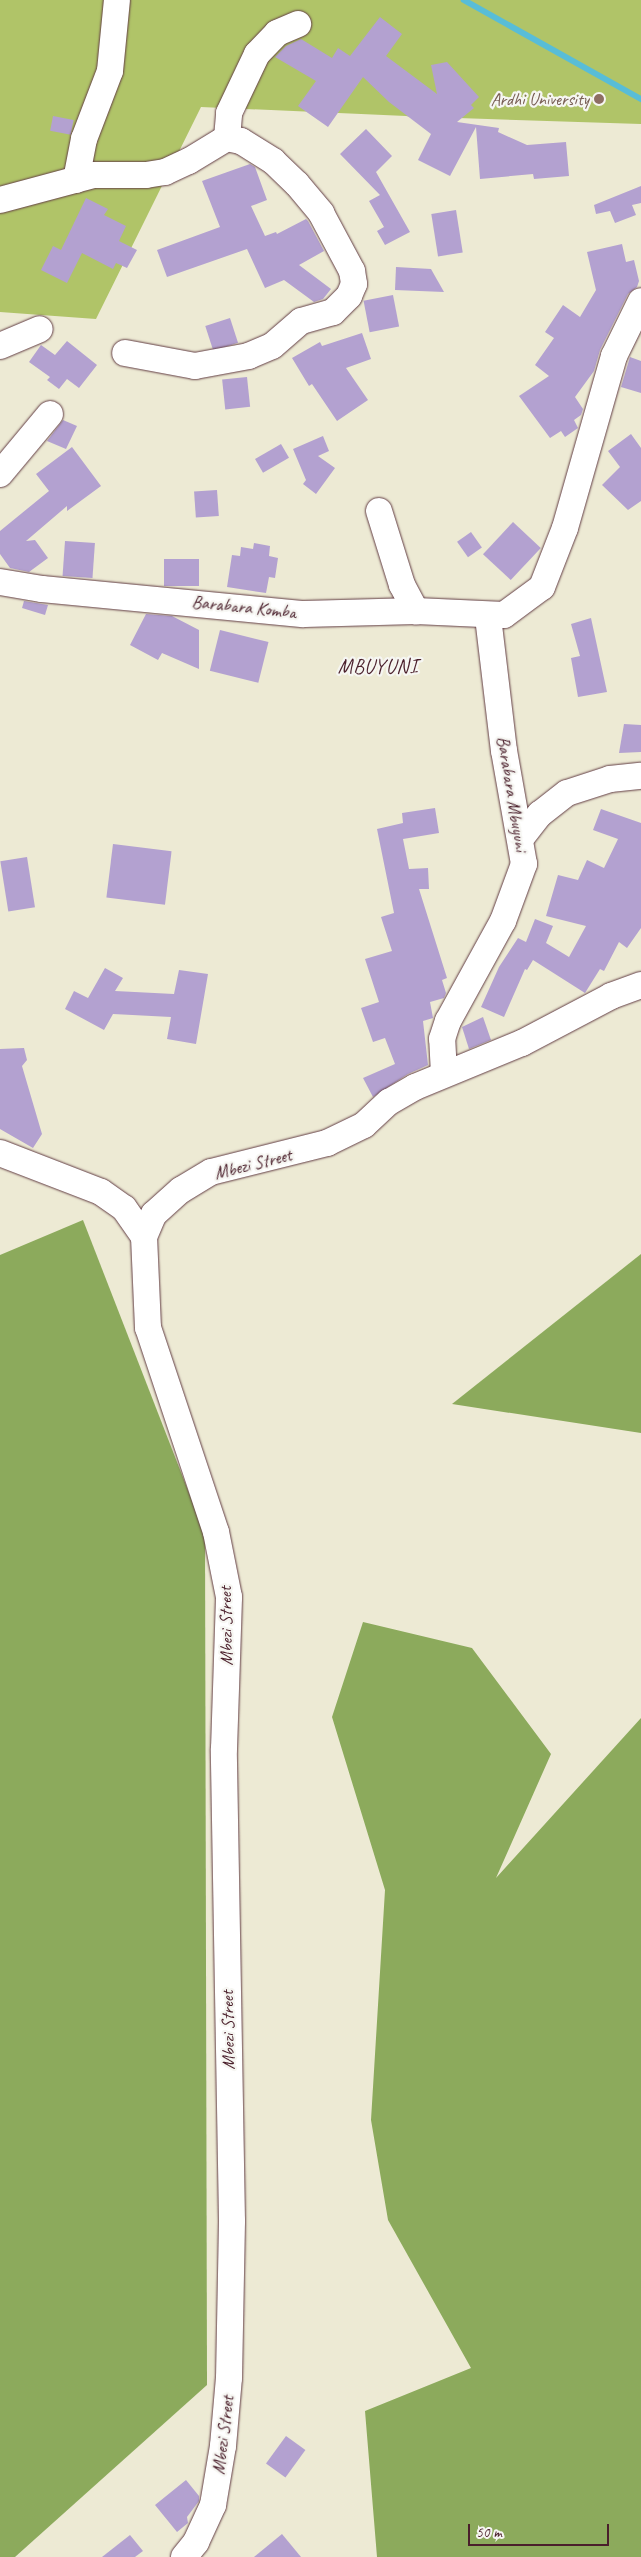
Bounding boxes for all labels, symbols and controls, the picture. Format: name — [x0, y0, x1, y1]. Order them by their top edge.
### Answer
place label: Ardhi University — [491, 88, 589, 110]
marker: Ardhi University — [593, 93, 605, 105]
street label: Barabara Komba — [191, 591, 297, 623]
district label: MBUYUNI — [337, 654, 419, 678]
street label: Barabara Mbuyuni — [492, 735, 532, 853]
street label: Mbezi Street — [212, 1144, 294, 1184]
street label: Mbezi Street — [215, 1586, 237, 1666]
street label: Mbezi Street — [217, 1990, 239, 2070]
street label: Mbezi Street — [207, 2394, 239, 2476]
scale bar — [471, 2514, 612, 2546]
text: 50 m — [476, 2523, 502, 2542]

